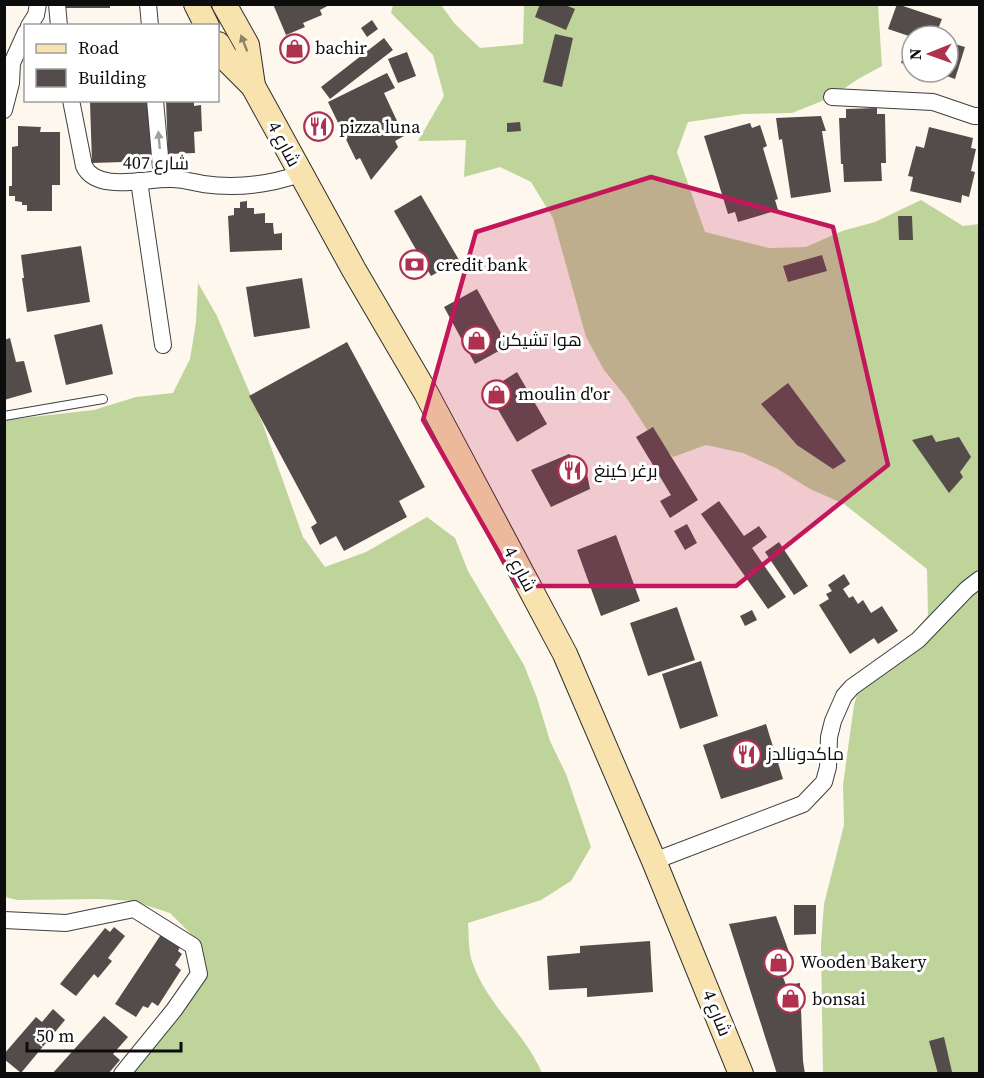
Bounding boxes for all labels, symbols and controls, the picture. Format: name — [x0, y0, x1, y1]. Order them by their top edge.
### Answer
legend — [24, 24, 219, 102]
north arrow — [900, 24, 960, 84]
shop icon: bachir — [278, 32, 310, 64]
one-way arrow — [239, 34, 249, 52]
text: Road — [78, 35, 119, 60]
place label: bachir — [315, 35, 367, 60]
text: N — [904, 48, 926, 60]
text: Building — [78, 65, 146, 90]
restaurant icon: pizza luna — [302, 111, 334, 143]
place label: pizza luna — [339, 114, 421, 139]
street label: شارع 4 — [262, 117, 307, 171]
one-way arrow — [154, 130, 163, 149]
street label: شارع 407 — [123, 149, 189, 176]
bank icon: credit bank — [399, 249, 431, 281]
place label: credit bank — [436, 252, 527, 277]
shop icon: هوا تشيكن — [461, 324, 493, 356]
place label: هوا تشيكن — [498, 327, 582, 352]
shop icon: moulin d'or — [481, 378, 513, 410]
place label: moulin d'or — [518, 381, 611, 406]
restaurant icon: برغر كينغ — [557, 455, 589, 487]
place label: برغر كينغ — [594, 458, 658, 483]
street label: شارع 4 — [498, 542, 543, 596]
restaurant icon: ماكدونالدز — [730, 738, 762, 770]
place label: ماكدونالدز — [766, 741, 844, 766]
shop icon: Wooden Bakery — [763, 946, 795, 978]
place label: Wooden Bakery — [800, 949, 927, 974]
shop icon: bonsai — [775, 983, 807, 1015]
street label: شارع 4 — [697, 986, 738, 1040]
place label: bonsai — [812, 986, 866, 1011]
scale bar — [27, 1015, 182, 1053]
text: 50 m — [36, 1023, 74, 1048]

